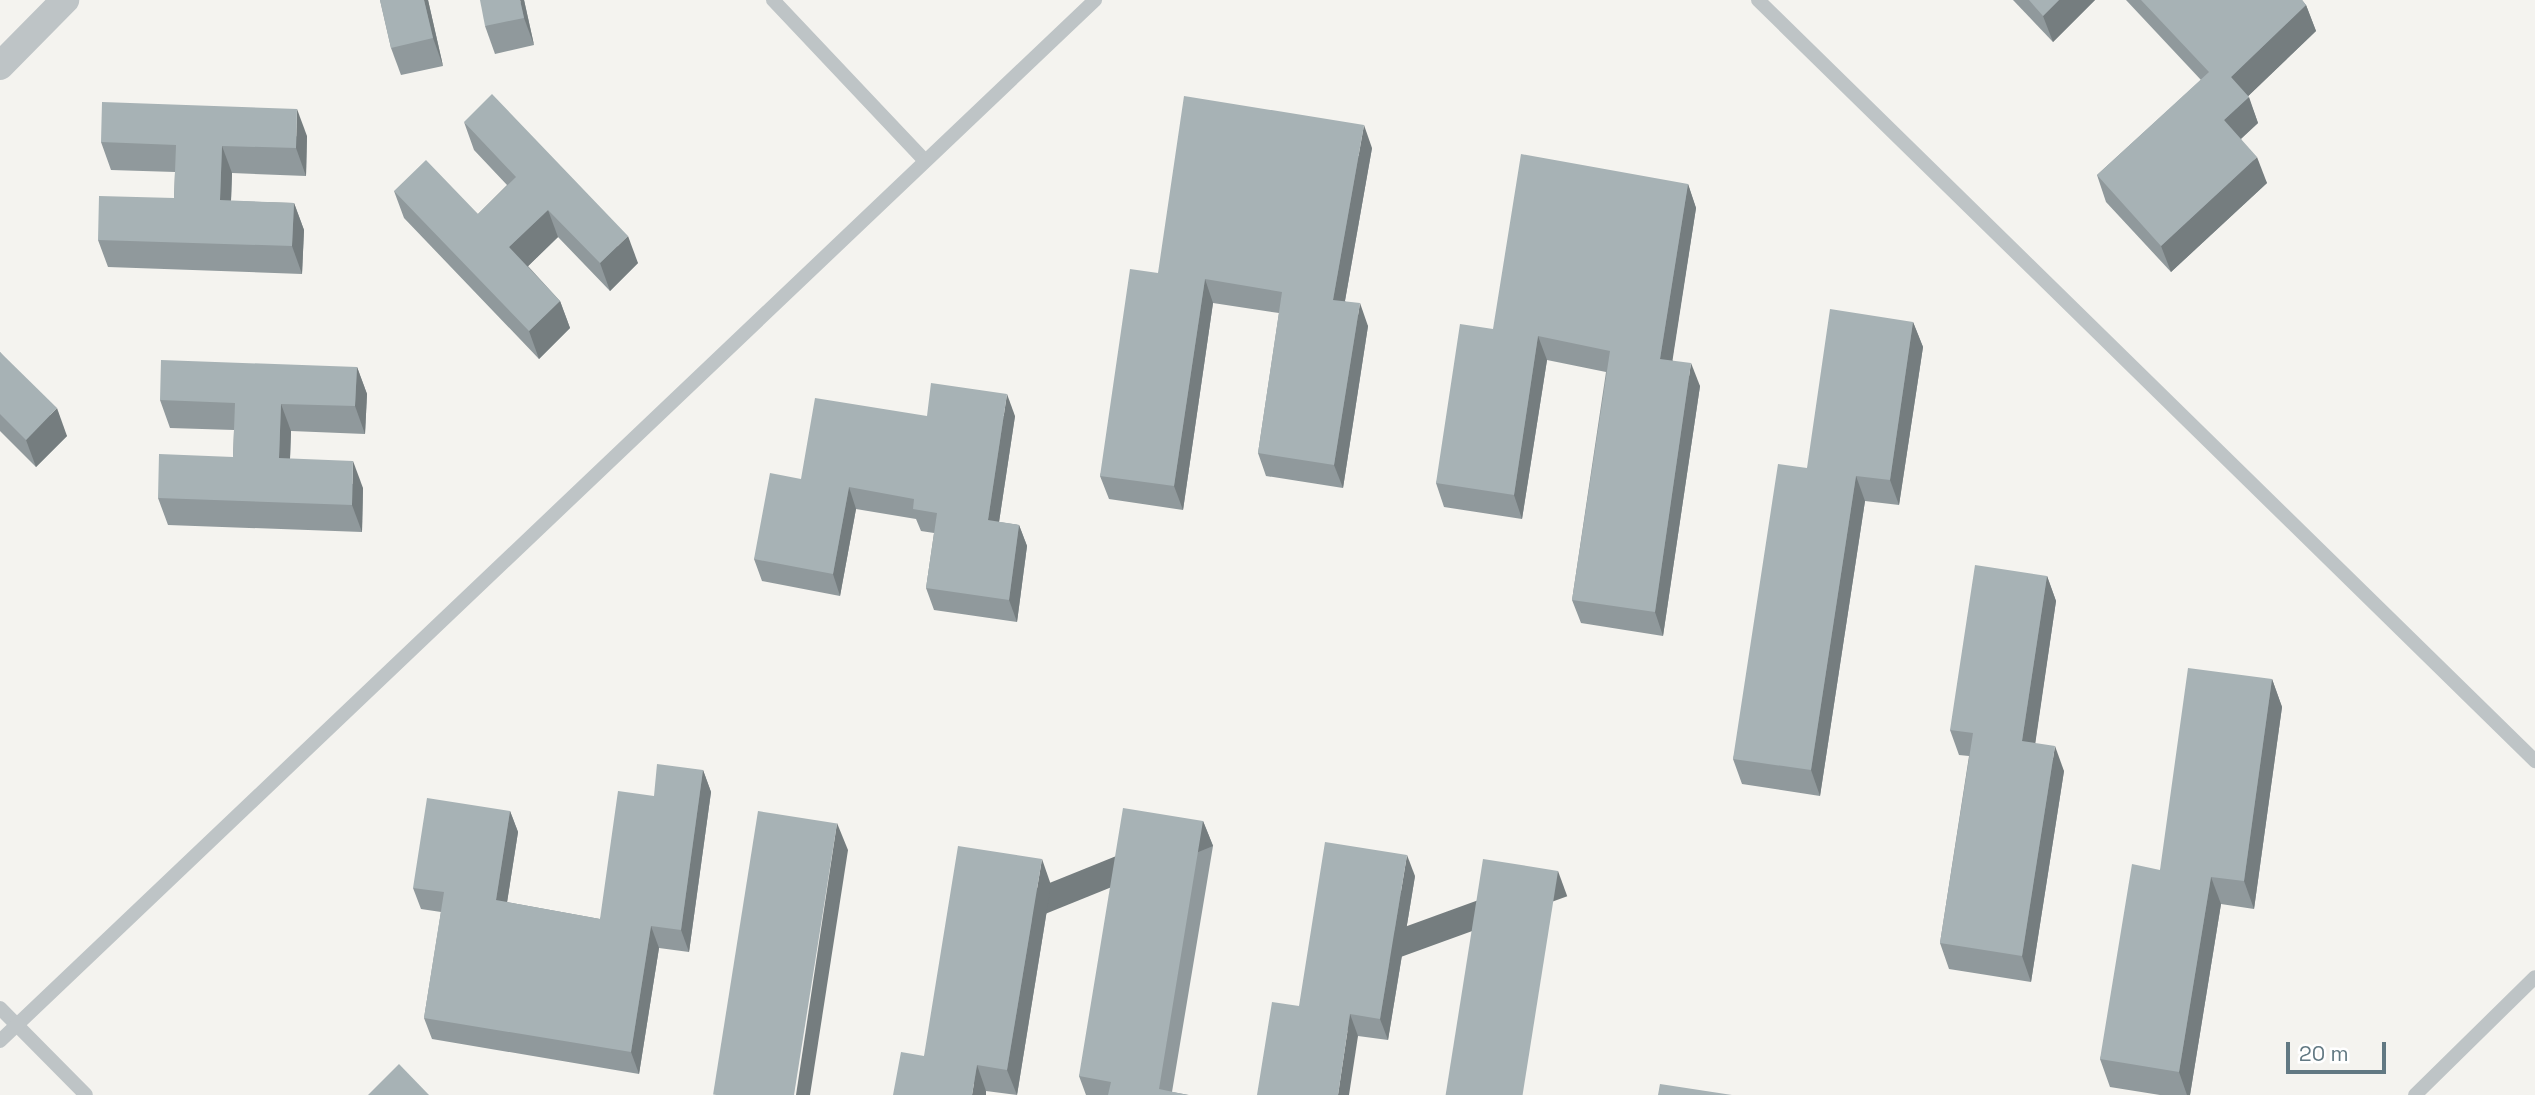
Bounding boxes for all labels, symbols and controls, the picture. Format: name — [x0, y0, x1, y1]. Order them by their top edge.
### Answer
scale bar — [2290, 1028, 2390, 1072]
text: 20 m — [2299, 1040, 2349, 1067]

